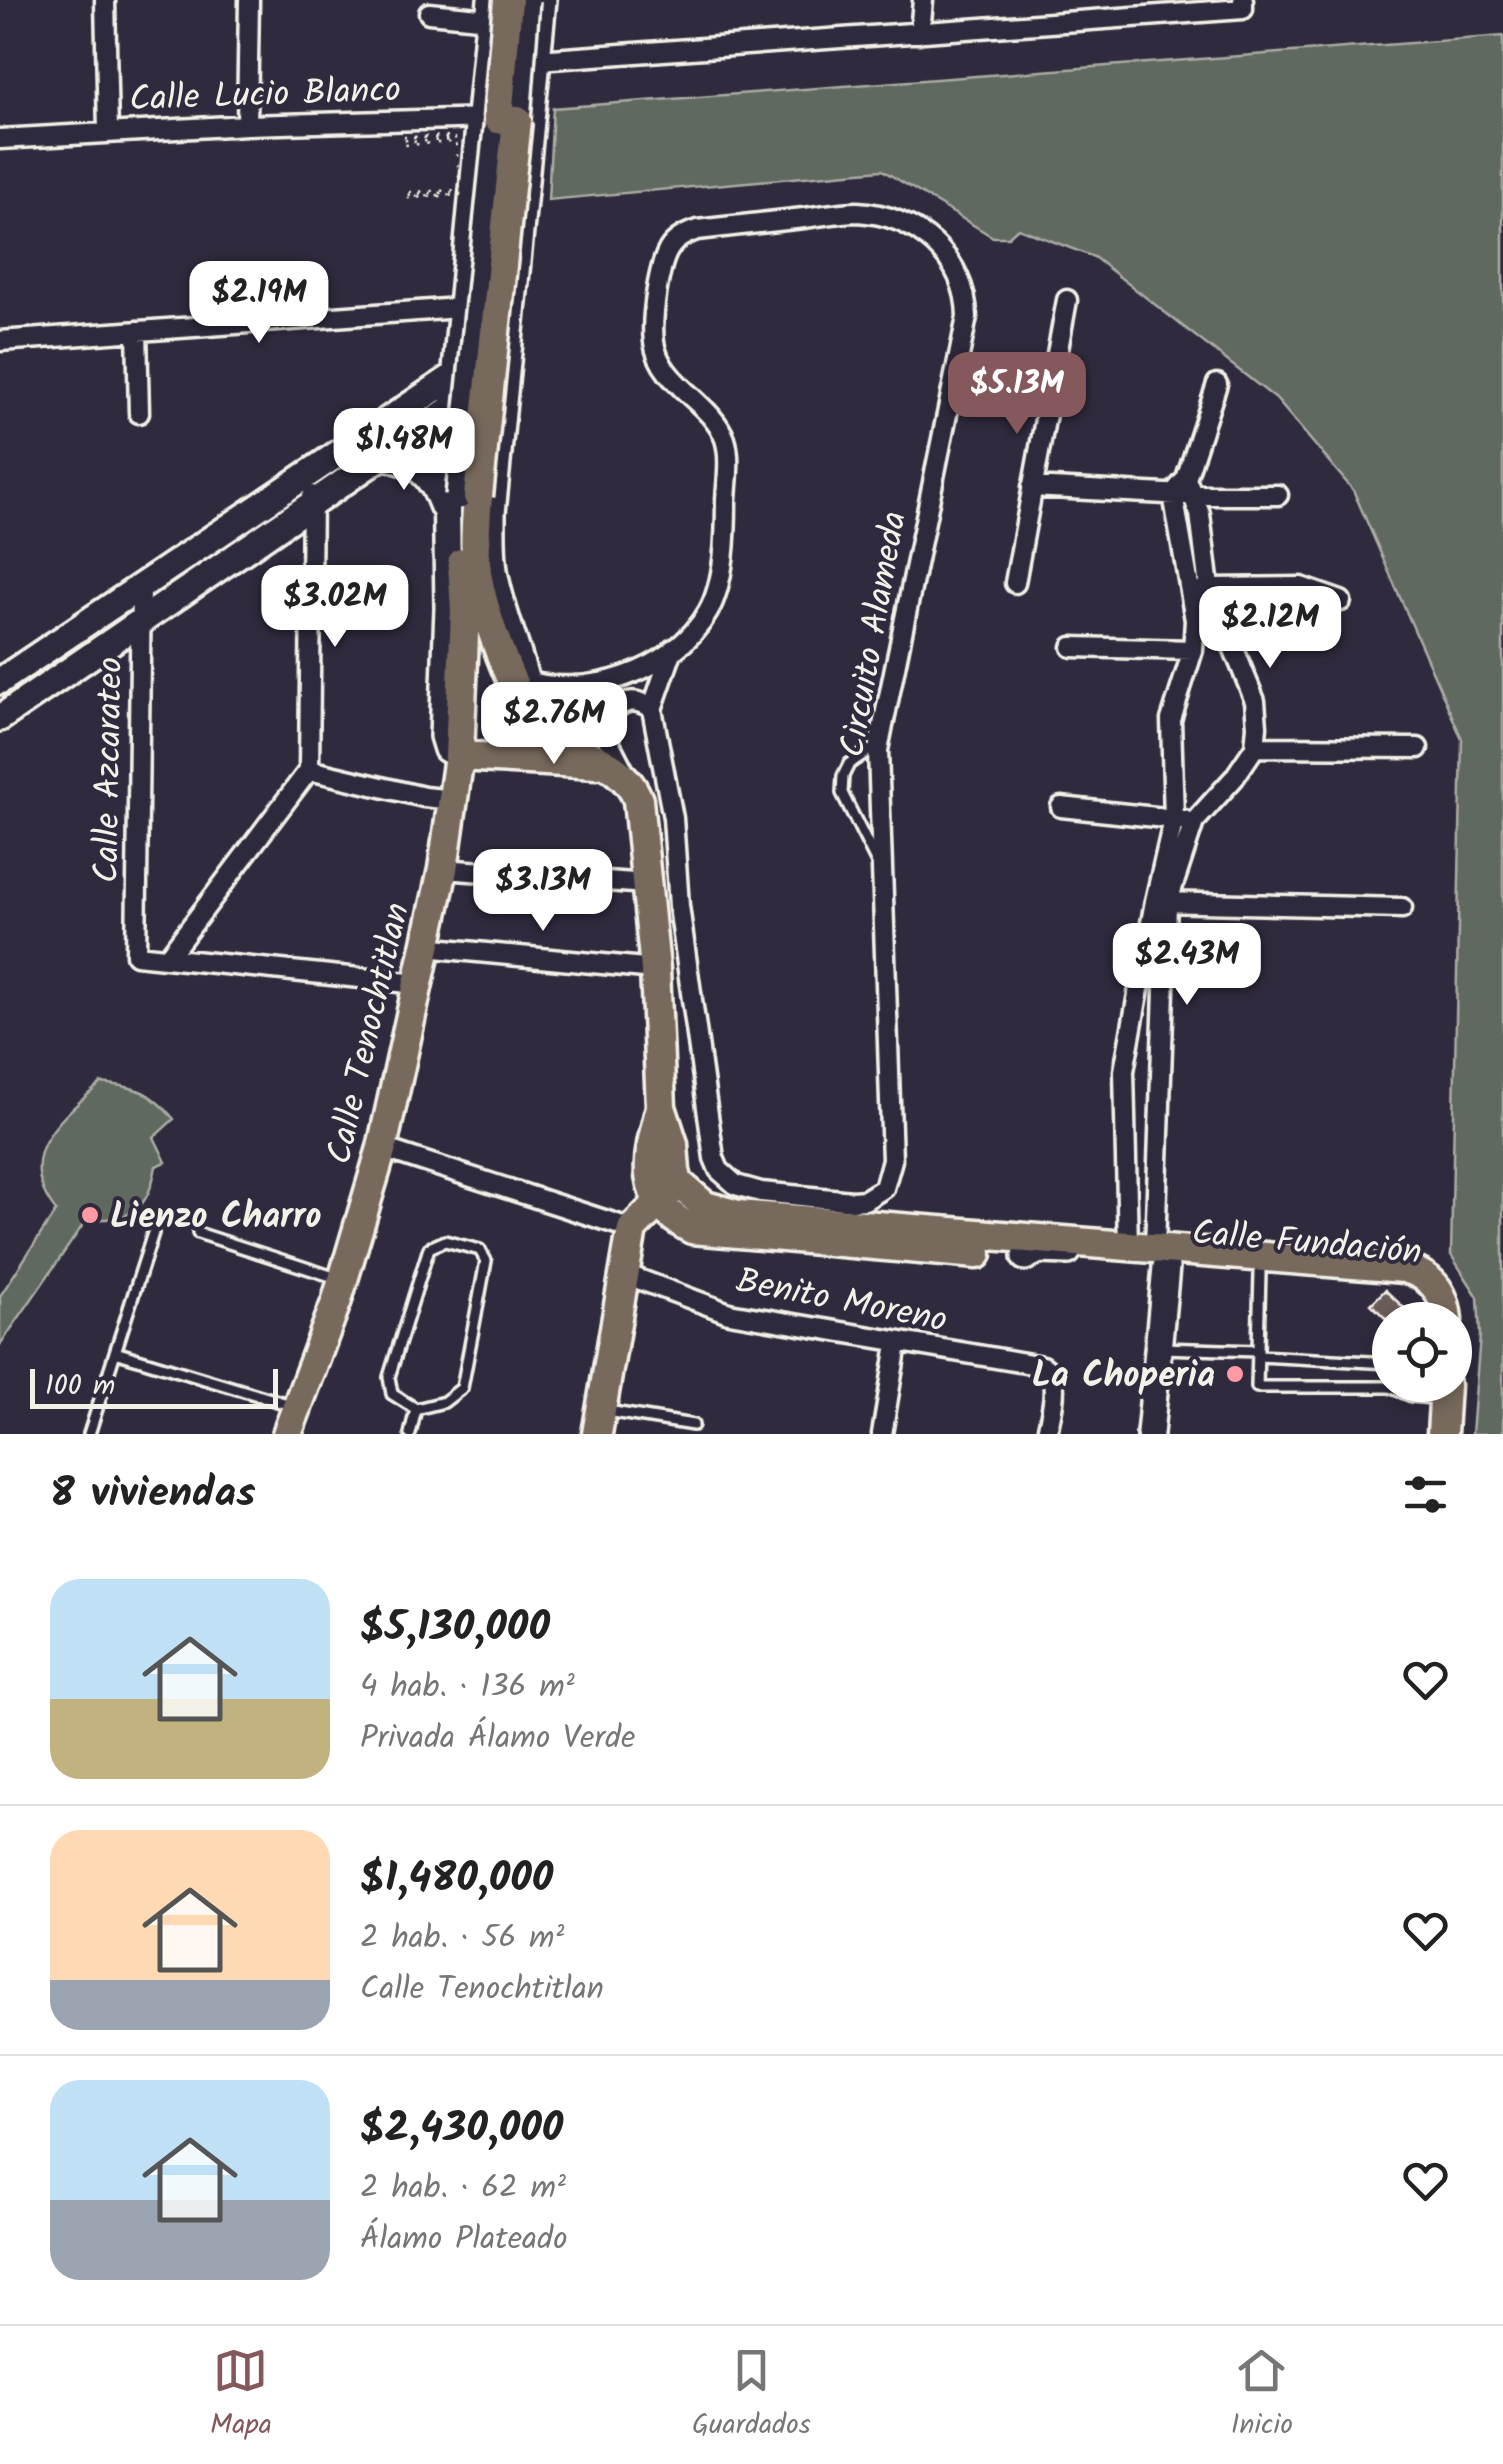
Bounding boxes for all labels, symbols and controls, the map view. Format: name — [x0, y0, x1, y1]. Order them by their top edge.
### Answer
street label: Calle Lucio Blanco — [128, 63, 402, 129]
pin: $2.19M — [178, 261, 340, 346]
text: $2.19M — [211, 268, 307, 319]
pin: $5.13M — [936, 352, 1098, 437]
text: $5.13M — [970, 359, 1064, 410]
pin: $1.48M — [323, 408, 485, 493]
text: $1.48M — [356, 415, 452, 466]
street label: Circuito Alameda — [826, 507, 924, 762]
pin: $3.02M — [254, 565, 416, 650]
text: $3.02M — [283, 572, 387, 623]
pin: $2.12M — [1189, 586, 1351, 671]
text: $2.12M — [1221, 593, 1319, 644]
street label: Calle Azcarateo — [80, 657, 140, 884]
pin: $2.76M — [473, 682, 635, 767]
text: $2.76M — [503, 689, 605, 740]
pin: $3.13M — [462, 849, 624, 934]
text: $3.13M — [495, 856, 591, 907]
street label: Calle Tenochtitlan — [313, 897, 427, 1170]
pin: $2.43M — [1106, 923, 1268, 1008]
text: $2.43M — [1135, 930, 1239, 981]
place label: Lienzo Charro — [110, 1190, 321, 1246]
marker: Lienzo Charro — [79, 1204, 101, 1226]
street label: Calle Fundación — [1190, 1206, 1424, 1282]
street label: Benito Moreno — [731, 1254, 952, 1350]
map controls — [1372, 1302, 1472, 1402]
button: locate — [1372, 1302, 1472, 1402]
place label: La Choperia — [1032, 1349, 1215, 1405]
marker: La Choperia — [1224, 1363, 1246, 1385]
scale bar — [30, 1364, 278, 1408]
text: 100 m — [45, 1364, 115, 1409]
text: 8 viviendas — [50, 1461, 256, 1528]
icon: filters — [1398, 1467, 1453, 1522]
text: $5,130,000 — [360, 1595, 550, 1662]
icon: home — [130, 1619, 250, 1739]
icon: heart — [1398, 1652, 1453, 1707]
text: 4 hab. · 136 m² — [360, 1662, 575, 1713]
text: Privada Álamo Verde — [360, 1713, 635, 1764]
text: $1,480,000 — [360, 1846, 553, 1913]
icon: home — [130, 1870, 250, 1990]
icon: heart — [1398, 1903, 1453, 1958]
text: 2 hab. · 56 m² — [360, 1913, 564, 1964]
text: Calle Tenochtitlan — [360, 1964, 604, 2015]
text: $2,430,000 — [360, 2096, 563, 2163]
icon: home — [130, 2120, 250, 2240]
icon: heart — [1398, 2153, 1453, 2208]
text: 2 hab. · 62 m² — [360, 2163, 566, 2214]
text: Álamo Plateado — [360, 2214, 568, 2265]
tab: Mapa — [210, 2343, 272, 2448]
tab: Guardados — [692, 2343, 811, 2448]
tab: Inicio — [1231, 2343, 1293, 2448]

